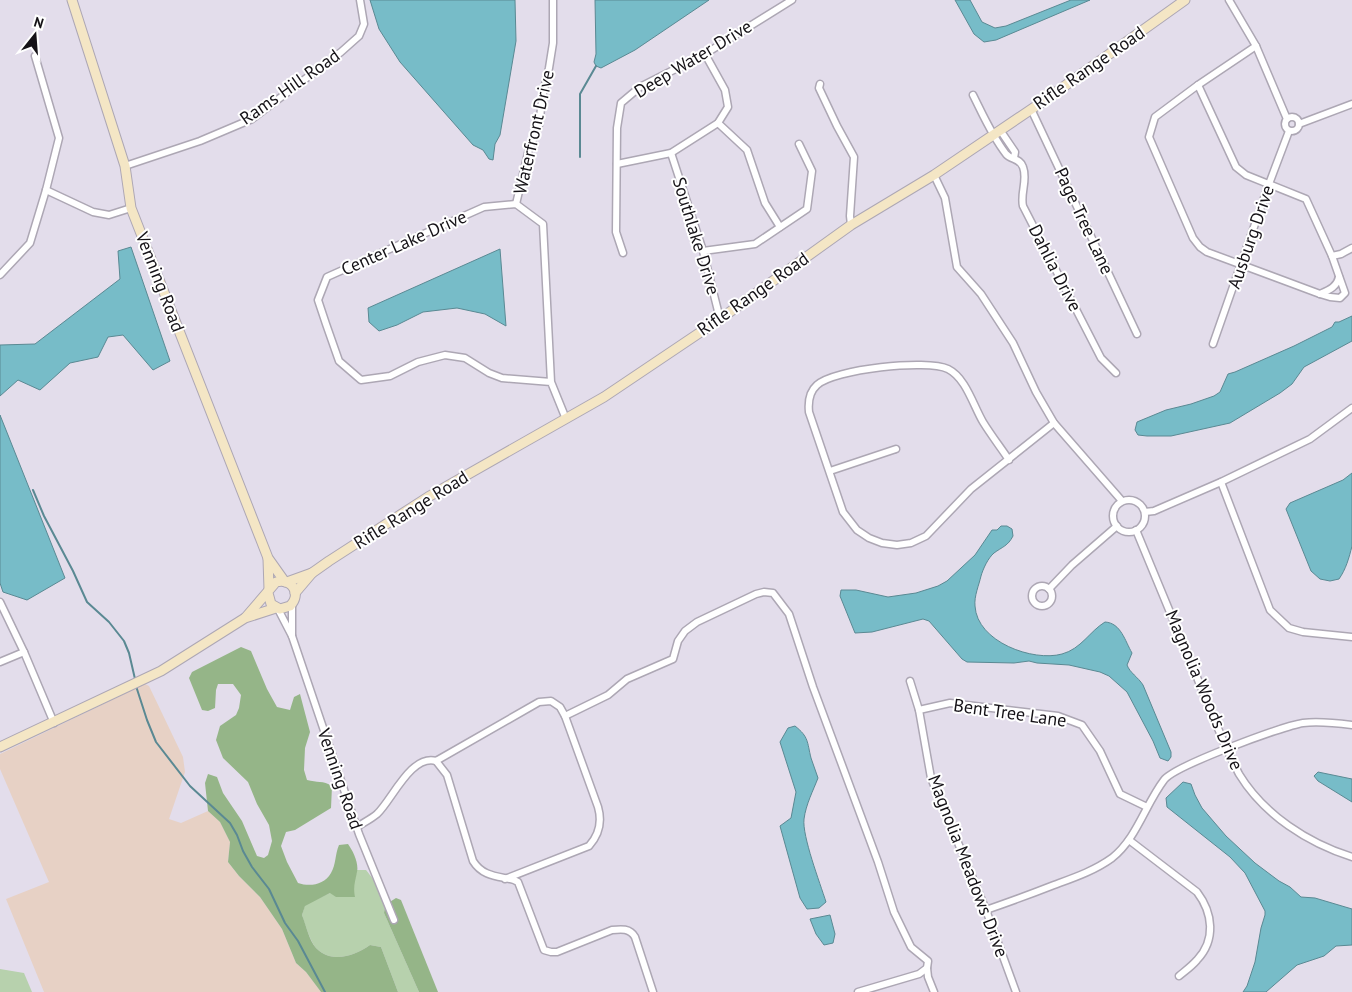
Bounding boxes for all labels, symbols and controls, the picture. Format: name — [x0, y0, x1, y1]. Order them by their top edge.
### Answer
north arrow — [10, 10, 60, 60]
text: N — [32, 13, 46, 33]
street label: Deep Water Drive — [630, 14, 756, 103]
street label: Rifle Range Road — [1028, 21, 1149, 115]
street label: Rams Hill Road — [235, 44, 344, 130]
street label: Waterfront Drive — [508, 67, 559, 196]
street label: Page Tree Lane — [1050, 164, 1119, 278]
street label: Southlake Drive — [668, 174, 725, 297]
street label: Ausburg Drive — [1222, 182, 1279, 292]
street label: Center Lake Drive — [337, 205, 470, 281]
street label: Dahlia Drive — [1024, 220, 1087, 315]
street label: Venning Road — [131, 228, 190, 335]
street label: Rifle Range Road — [692, 247, 813, 341]
street label: Rifle Range Road — [349, 465, 472, 554]
street label: Magnolia Woods Drive — [1160, 606, 1249, 773]
street label: Bent Tree Lane — [952, 693, 1068, 732]
street label: Venning Road — [312, 724, 368, 832]
street label: Magnolia Meadows Drive — [923, 771, 1014, 960]

